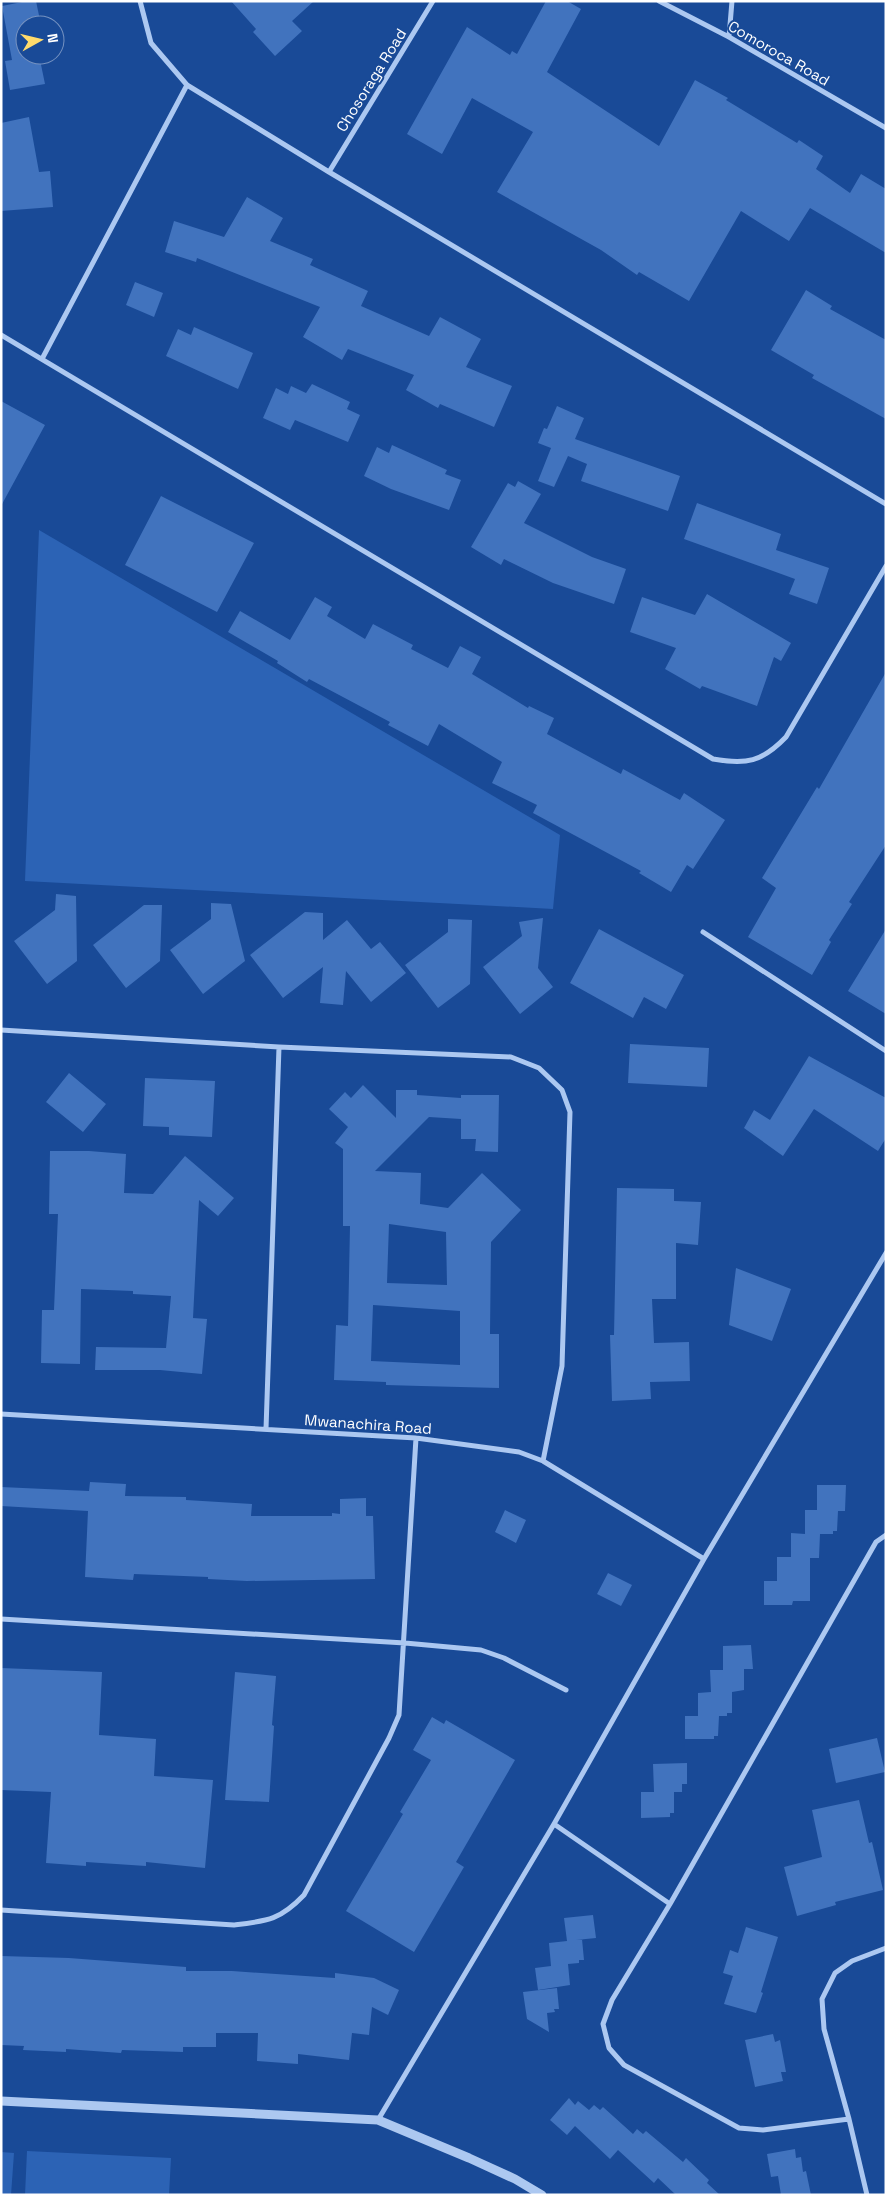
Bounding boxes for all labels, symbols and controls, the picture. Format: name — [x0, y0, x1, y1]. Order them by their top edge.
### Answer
north arrow — [15, 15, 65, 65]
street label: Comoroca Road — [725, 16, 833, 90]
street label: Chosoraga Road — [332, 25, 410, 135]
text: N — [43, 32, 62, 44]
street label: Mwanachira Road — [304, 1410, 432, 1438]

